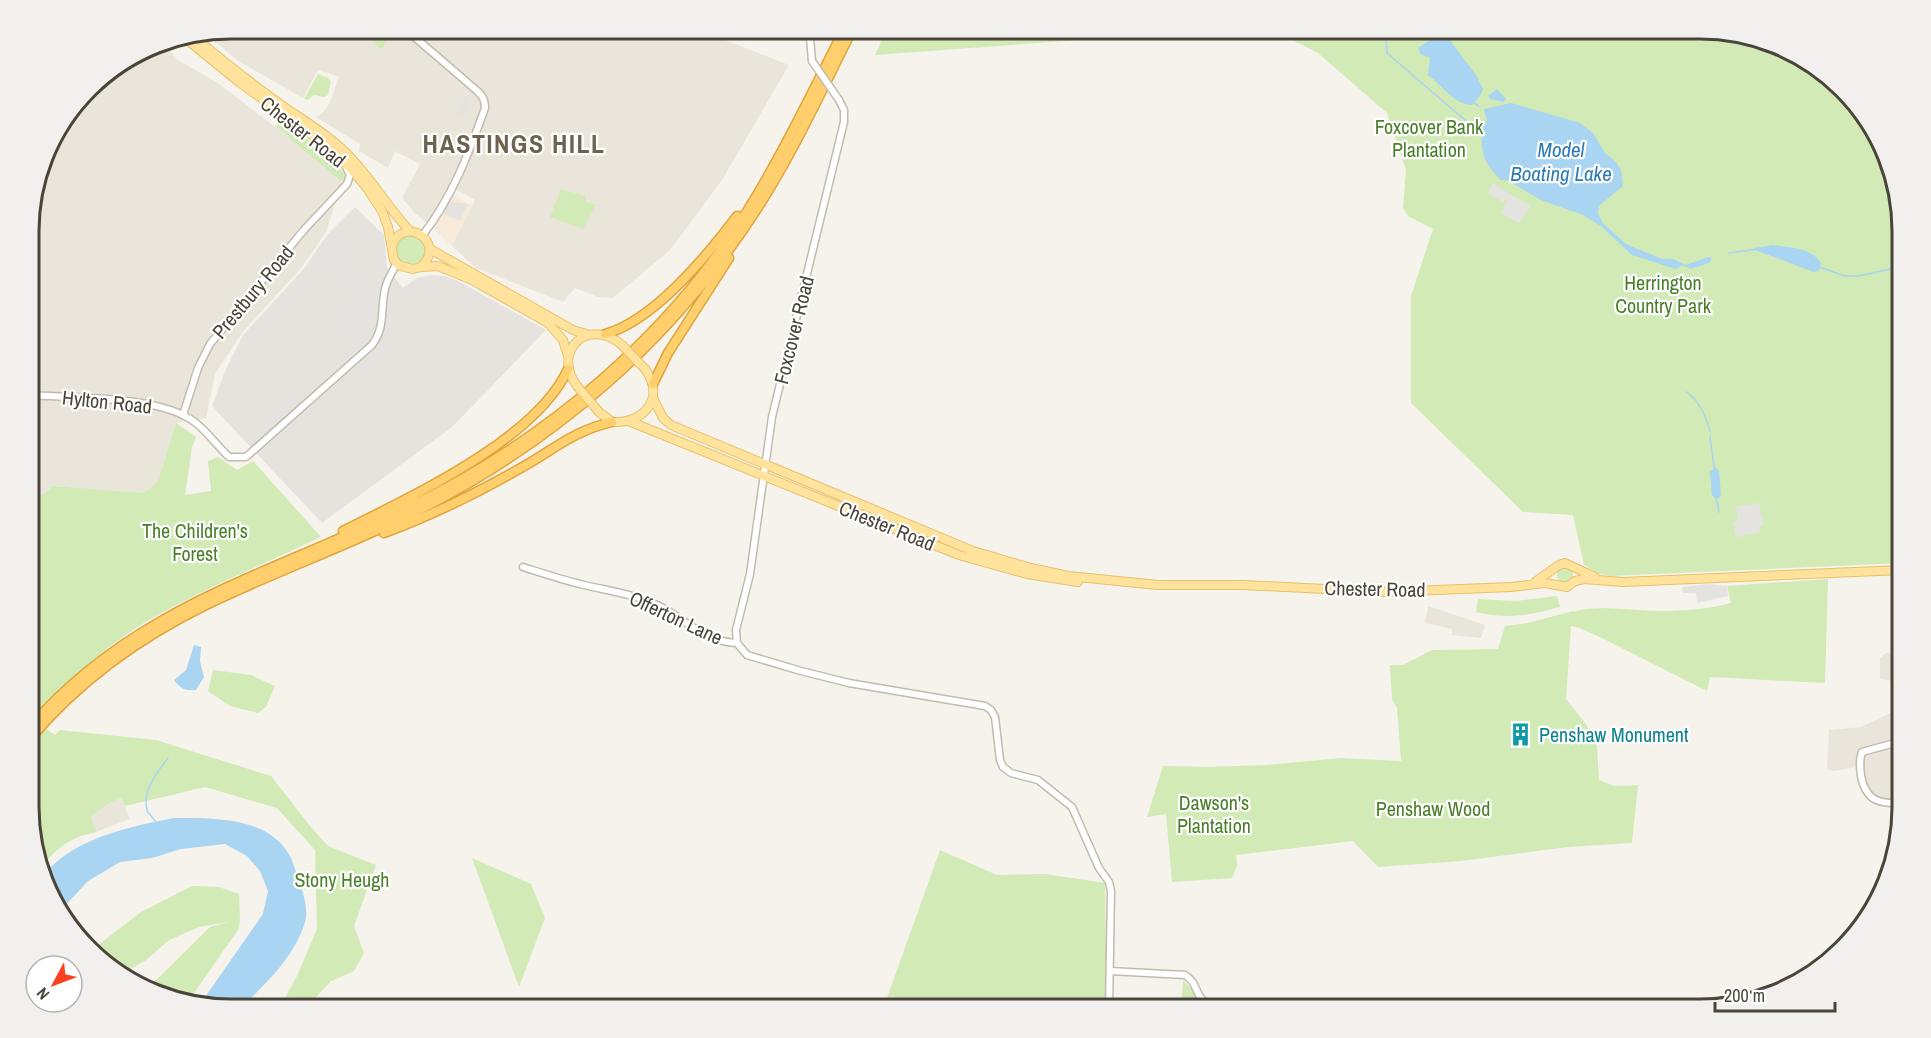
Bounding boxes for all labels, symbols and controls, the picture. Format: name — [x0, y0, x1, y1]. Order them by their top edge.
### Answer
street label: Chester Road — [255, 90, 351, 173]
park label: Foxcover Bank Plantation — [1375, 113, 1484, 163]
district label: HASTINGS HILL — [423, 126, 605, 161]
water label: Model Boating Lake — [1510, 135, 1612, 188]
street label: Prestbury Road — [206, 239, 300, 344]
park label: Herrington Country Park — [1615, 269, 1712, 319]
street label: Foxcover Road — [767, 273, 820, 387]
street label: Hylton Road — [61, 383, 153, 420]
street label: Chester Road — [835, 494, 939, 557]
park label: The Children's Forest — [142, 517, 248, 567]
street label: Chester Road — [1324, 574, 1426, 603]
street label: Offerton Lane — [625, 584, 727, 651]
place label: Penshaw Monument — [1539, 721, 1689, 748]
building icon: Penshaw Monument — [1508, 722, 1534, 748]
park label: Dawson's Plantation — [1177, 789, 1251, 839]
park label: Penshaw Wood — [1376, 795, 1490, 822]
park label: Stony Heugh — [295, 866, 389, 893]
north arrow — [24, 954, 84, 1014]
scale bar — [1715, 975, 1835, 1013]
text: N — [31, 983, 54, 1005]
text: 200 m — [1724, 983, 1765, 1008]

